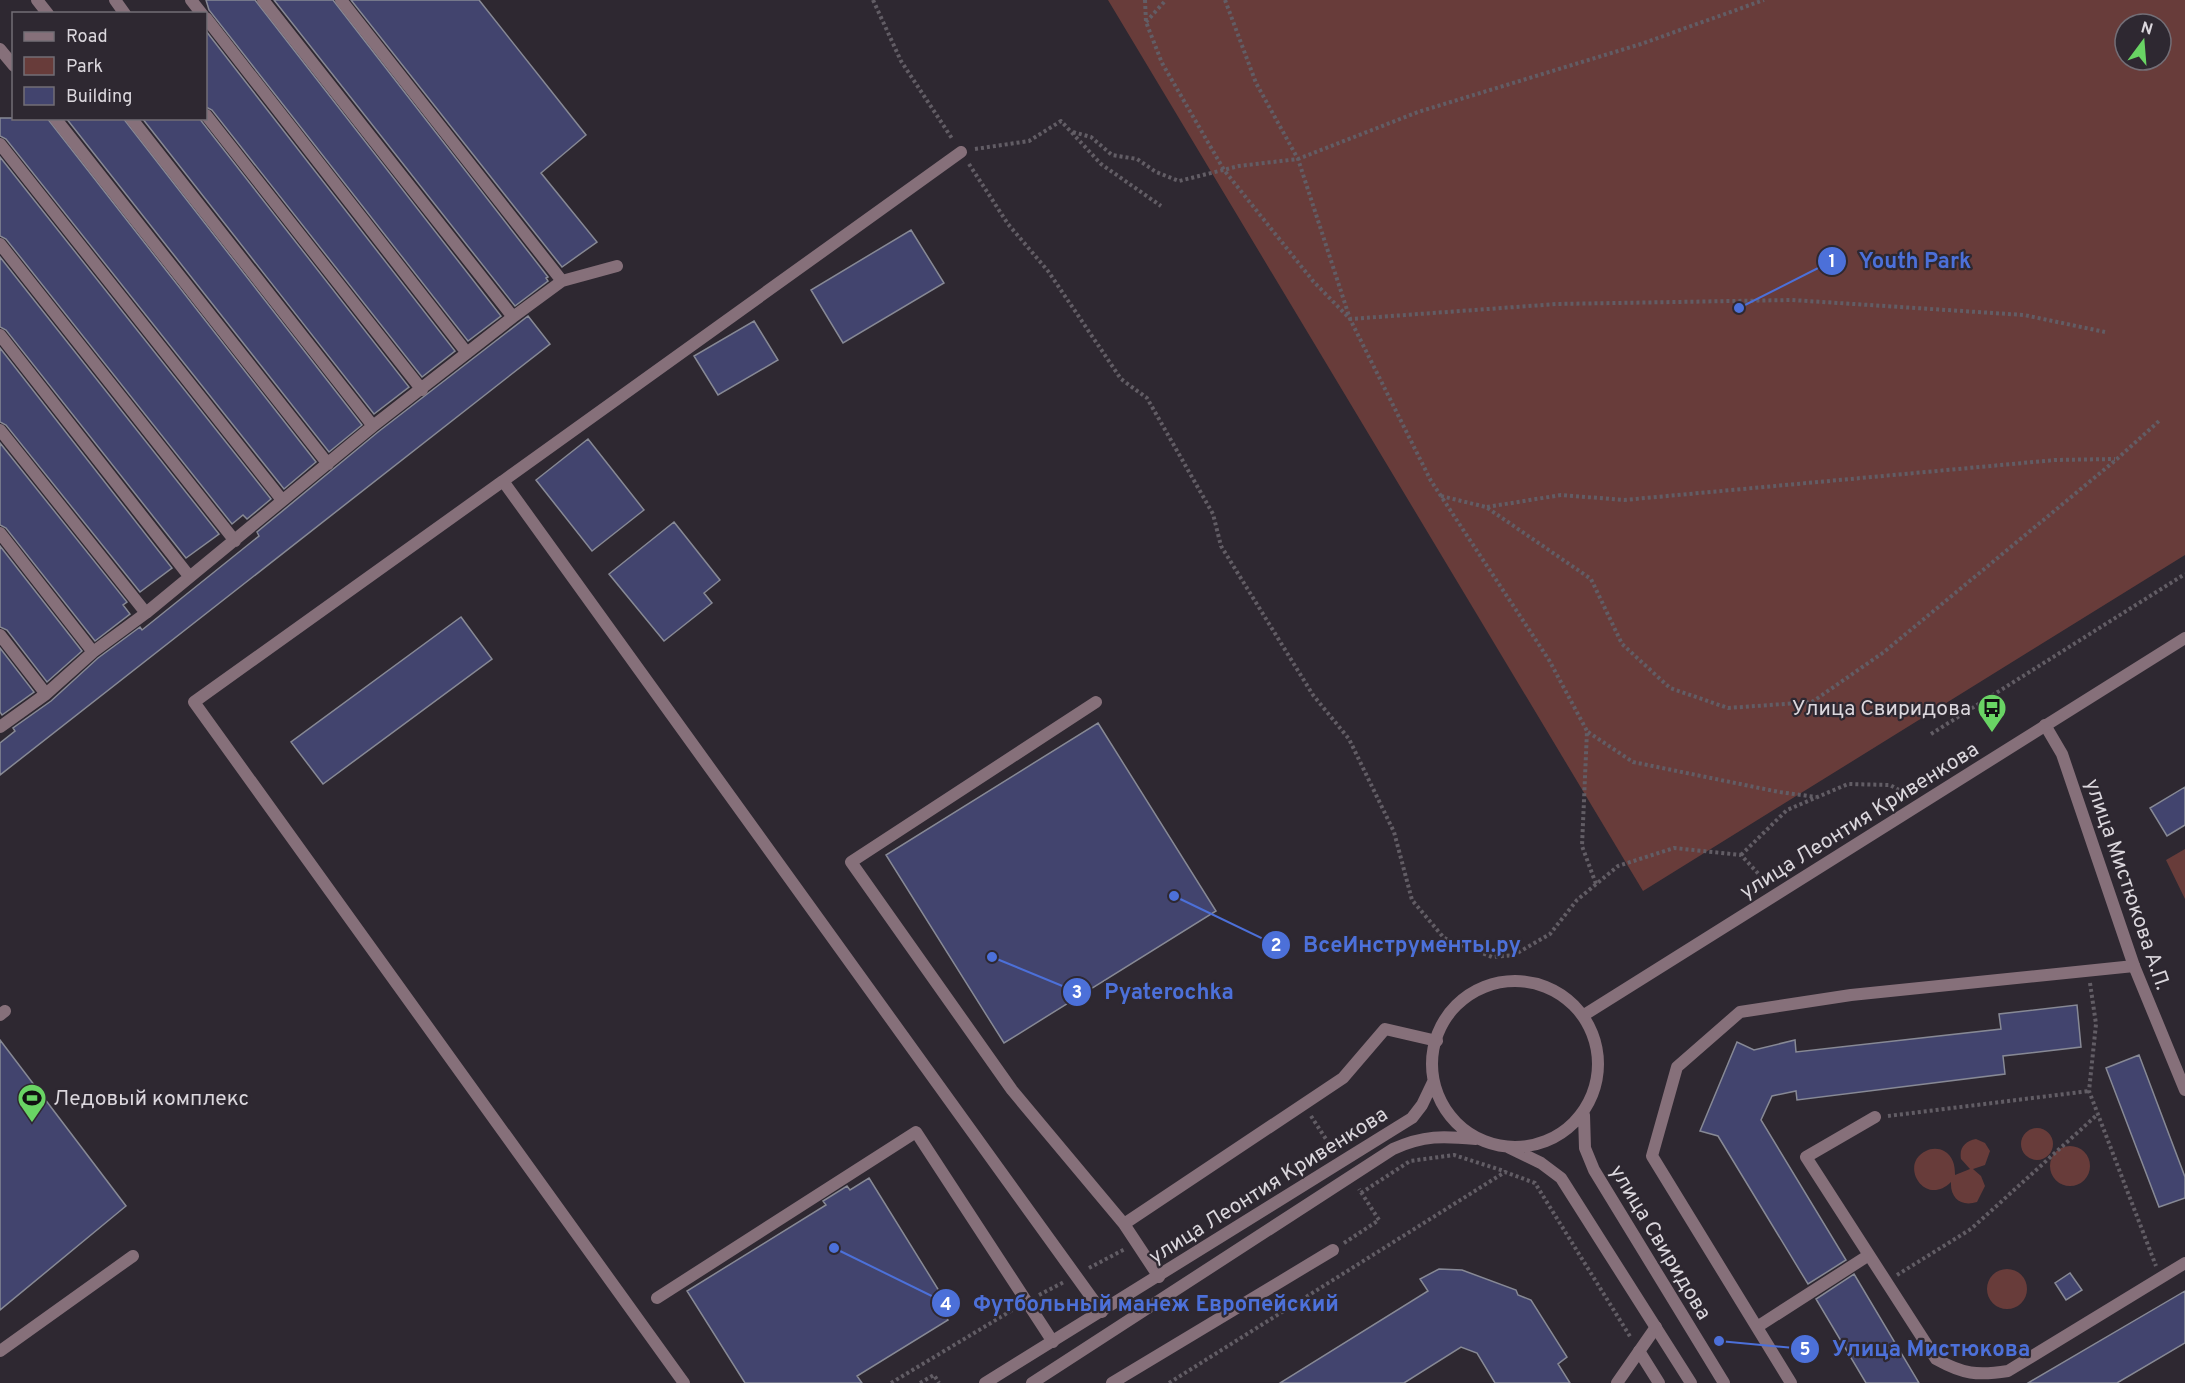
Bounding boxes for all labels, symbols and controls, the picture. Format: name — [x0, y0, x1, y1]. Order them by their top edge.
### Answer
legend — [12, 12, 207, 120]
north arrow — [2113, 12, 2173, 72]
text: N — [2138, 18, 2155, 41]
text: Road — [66, 26, 108, 49]
text: Park — [66, 56, 103, 79]
text: Building — [66, 86, 132, 109]
callout: Youth Park — [1817, 241, 1983, 281]
text: Youth Park — [1859, 249, 1971, 276]
text: 1 — [1828, 251, 1836, 274]
bus stop icon: Улица Свиридова — [1976, 692, 2008, 734]
place label: Улица Свиридова — [1792, 696, 1971, 723]
street label: улица Леонтия Кривенкова — [1735, 737, 1984, 906]
street label: улица Мистюкова А.П. — [2078, 775, 2175, 994]
callout: ВсеИнструменты.ру — [1261, 925, 1533, 965]
text: ВсеИнструменты.ру — [1303, 933, 1521, 960]
text: 2 — [1270, 935, 1282, 958]
callout: Pyaterochka — [1062, 972, 1246, 1012]
text: Pyaterochka — [1104, 980, 1234, 1007]
text: 3 — [1072, 982, 1082, 1005]
sports icon: Ледовый комплекс — [16, 1082, 48, 1124]
place label: Ледовый комплекс — [53, 1086, 249, 1113]
street label: улица Леонтия Кривенкова — [1144, 1102, 1393, 1271]
street label: улица Свиридова — [1603, 1160, 1717, 1325]
callout: Футбольный манеж Европейский — [931, 1283, 1351, 1323]
text: Футбольный манеж Европейский — [973, 1292, 1339, 1319]
text: 4 — [940, 1294, 952, 1317]
callout: Улица Мистюкова — [1790, 1329, 2043, 1369]
text: Улица Мистюкова — [1832, 1337, 2030, 1364]
text: 5 — [1800, 1339, 1811, 1362]

